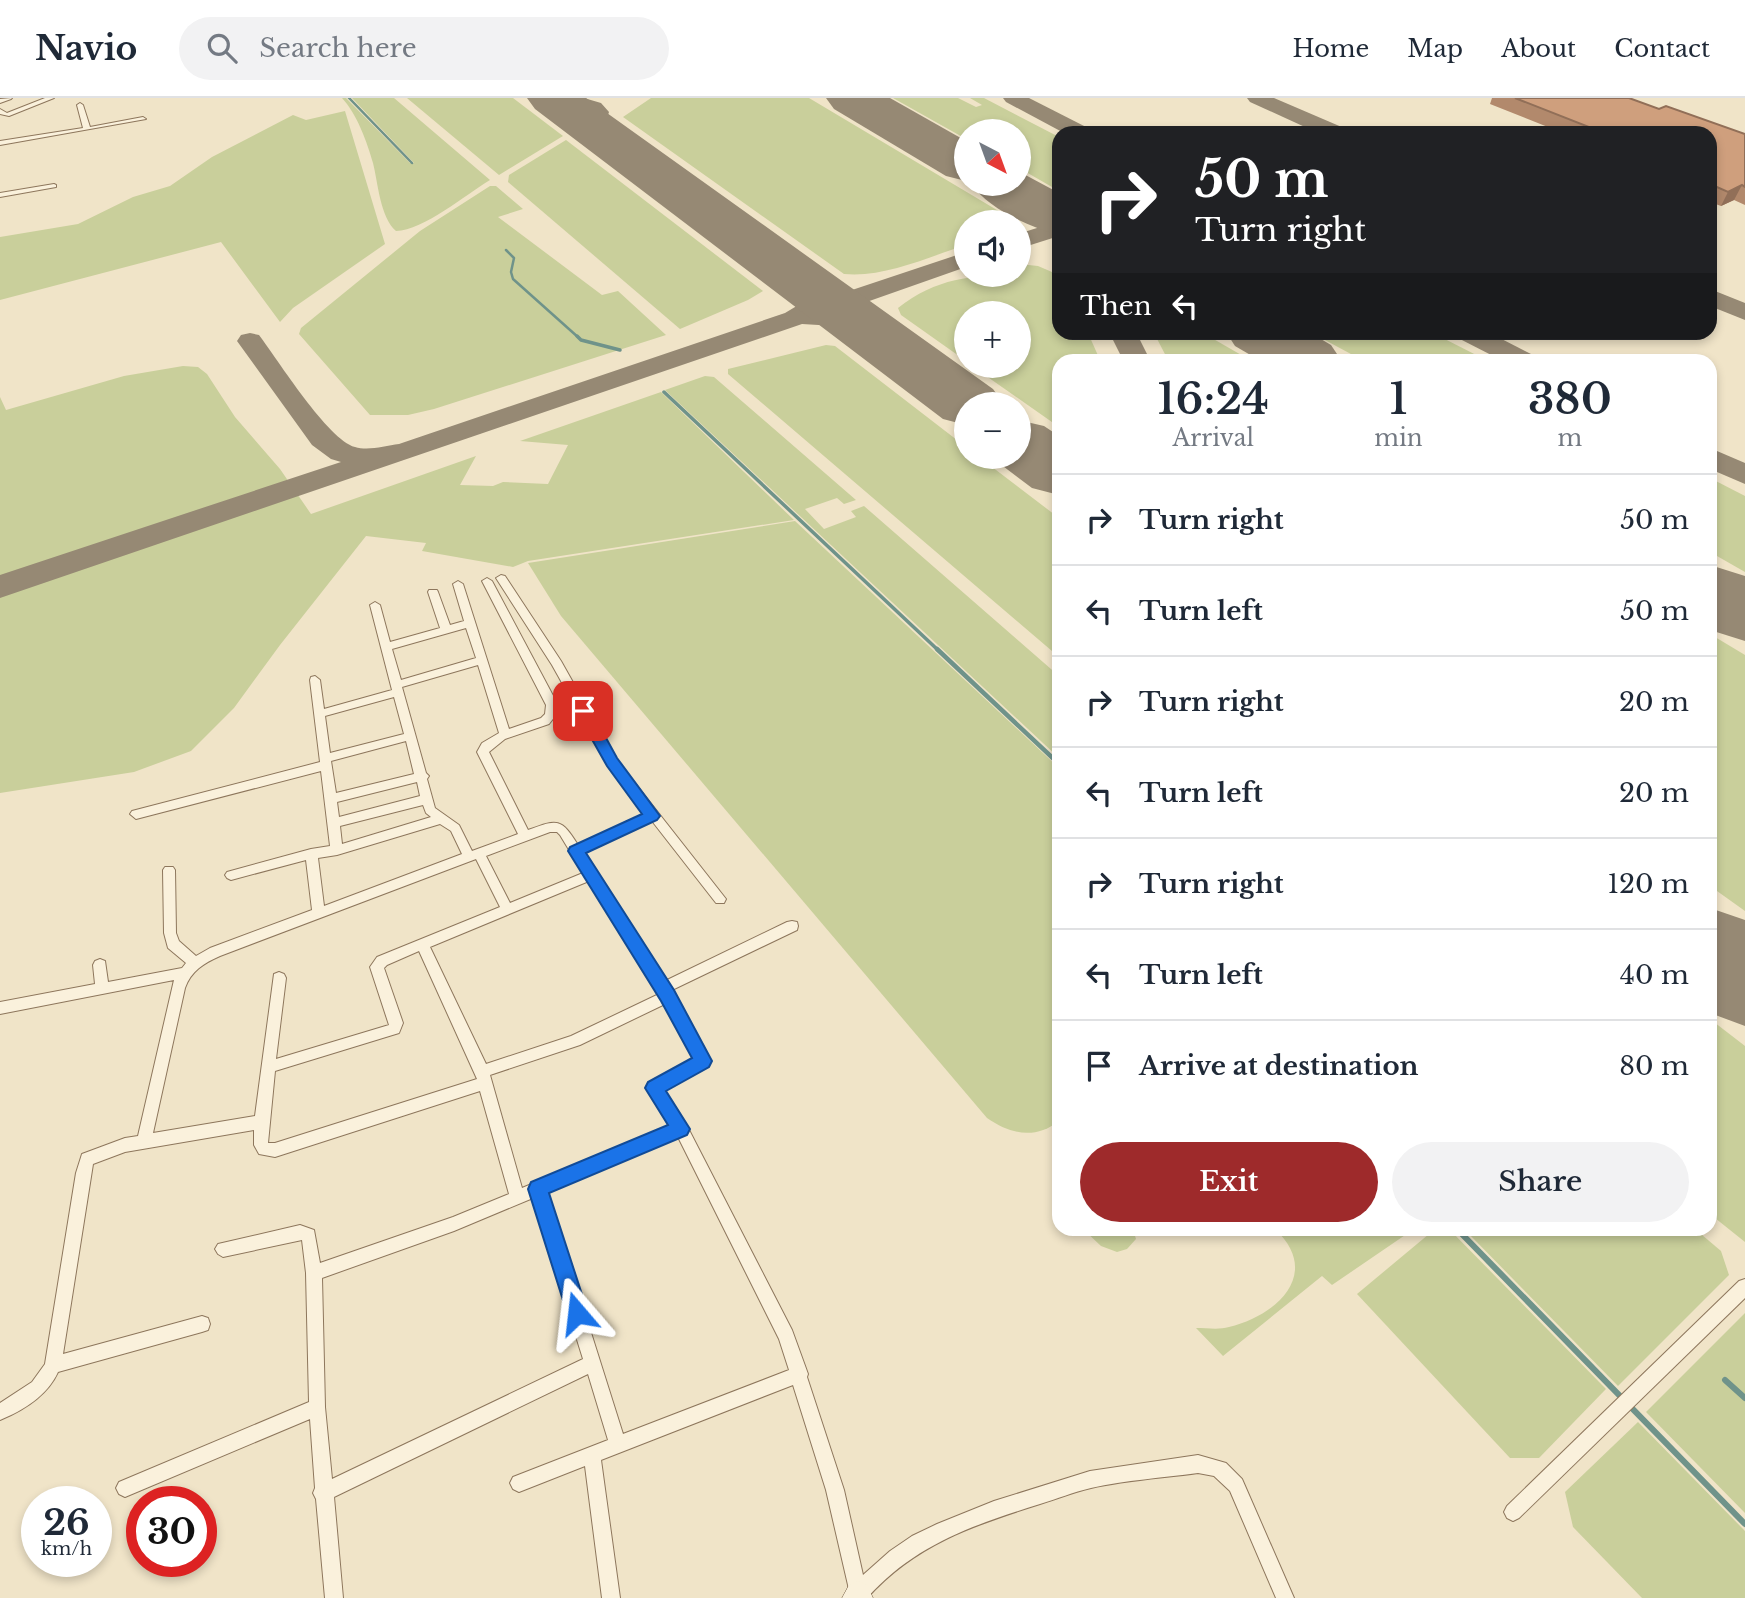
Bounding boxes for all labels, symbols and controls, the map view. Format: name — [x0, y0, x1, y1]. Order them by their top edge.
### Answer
search box — [179, 17, 669, 80]
text: Navio — [35, 28, 137, 69]
icon: search — [203, 29, 241, 67]
text: Search here — [259, 32, 417, 64]
text: Home — [1293, 34, 1369, 63]
text: Map — [1407, 34, 1463, 63]
text: About — [1501, 34, 1576, 63]
text: Contact — [1614, 34, 1710, 63]
north arrow — [954, 119, 1031, 196]
map controls — [954, 119, 1031, 469]
text: 50 m — [1195, 149, 1328, 210]
icon: right — [1080, 154, 1171, 245]
button: sound — [954, 210, 1031, 287]
text: Turn right — [1195, 210, 1366, 250]
icon: left — [1166, 287, 1204, 325]
text: Then — [1080, 290, 1152, 322]
button: + — [954, 301, 1031, 378]
text: 16:24 — [1157, 373, 1269, 425]
text: 1 — [1389, 373, 1408, 425]
text: 380 — [1528, 373, 1612, 425]
button: − — [954, 392, 1031, 469]
text: Arrival — [1172, 424, 1254, 452]
text: min — [1374, 424, 1423, 452]
text: m — [1557, 424, 1582, 452]
icon: right — [1080, 501, 1118, 539]
text: Turn right — [1139, 504, 1284, 536]
text: 50 m — [1620, 504, 1689, 536]
icon: left — [1080, 592, 1118, 630]
text: Turn left — [1139, 595, 1263, 627]
text: 50 m — [1620, 595, 1689, 627]
pin — [553, 681, 613, 741]
icon: right — [1080, 683, 1118, 721]
text: Turn right — [1139, 686, 1284, 718]
text: 20 m — [1619, 686, 1689, 718]
icon: arrive — [564, 692, 602, 730]
icon: left — [1080, 774, 1118, 812]
text: Turn left — [1139, 777, 1263, 809]
text: 20 m — [1619, 777, 1689, 809]
icon: right — [1080, 865, 1118, 903]
text: Turn right — [1139, 868, 1284, 900]
text: 120 m — [1607, 868, 1689, 900]
icon: left — [1080, 956, 1118, 994]
text: Turn left — [1139, 959, 1263, 991]
text: 40 m — [1620, 959, 1689, 991]
icon: arrive — [1080, 1047, 1118, 1085]
text: Arrive at destination — [1139, 1050, 1419, 1082]
text: 80 m — [1619, 1050, 1689, 1082]
button: Exit — [1080, 1142, 1378, 1222]
button: Share — [1392, 1142, 1689, 1222]
position arrow — [540, 1276, 614, 1350]
speed limit sign: 30 — [126, 1486, 217, 1577]
text: 26 — [43, 1501, 90, 1544]
text: km/h — [41, 1538, 92, 1560]

